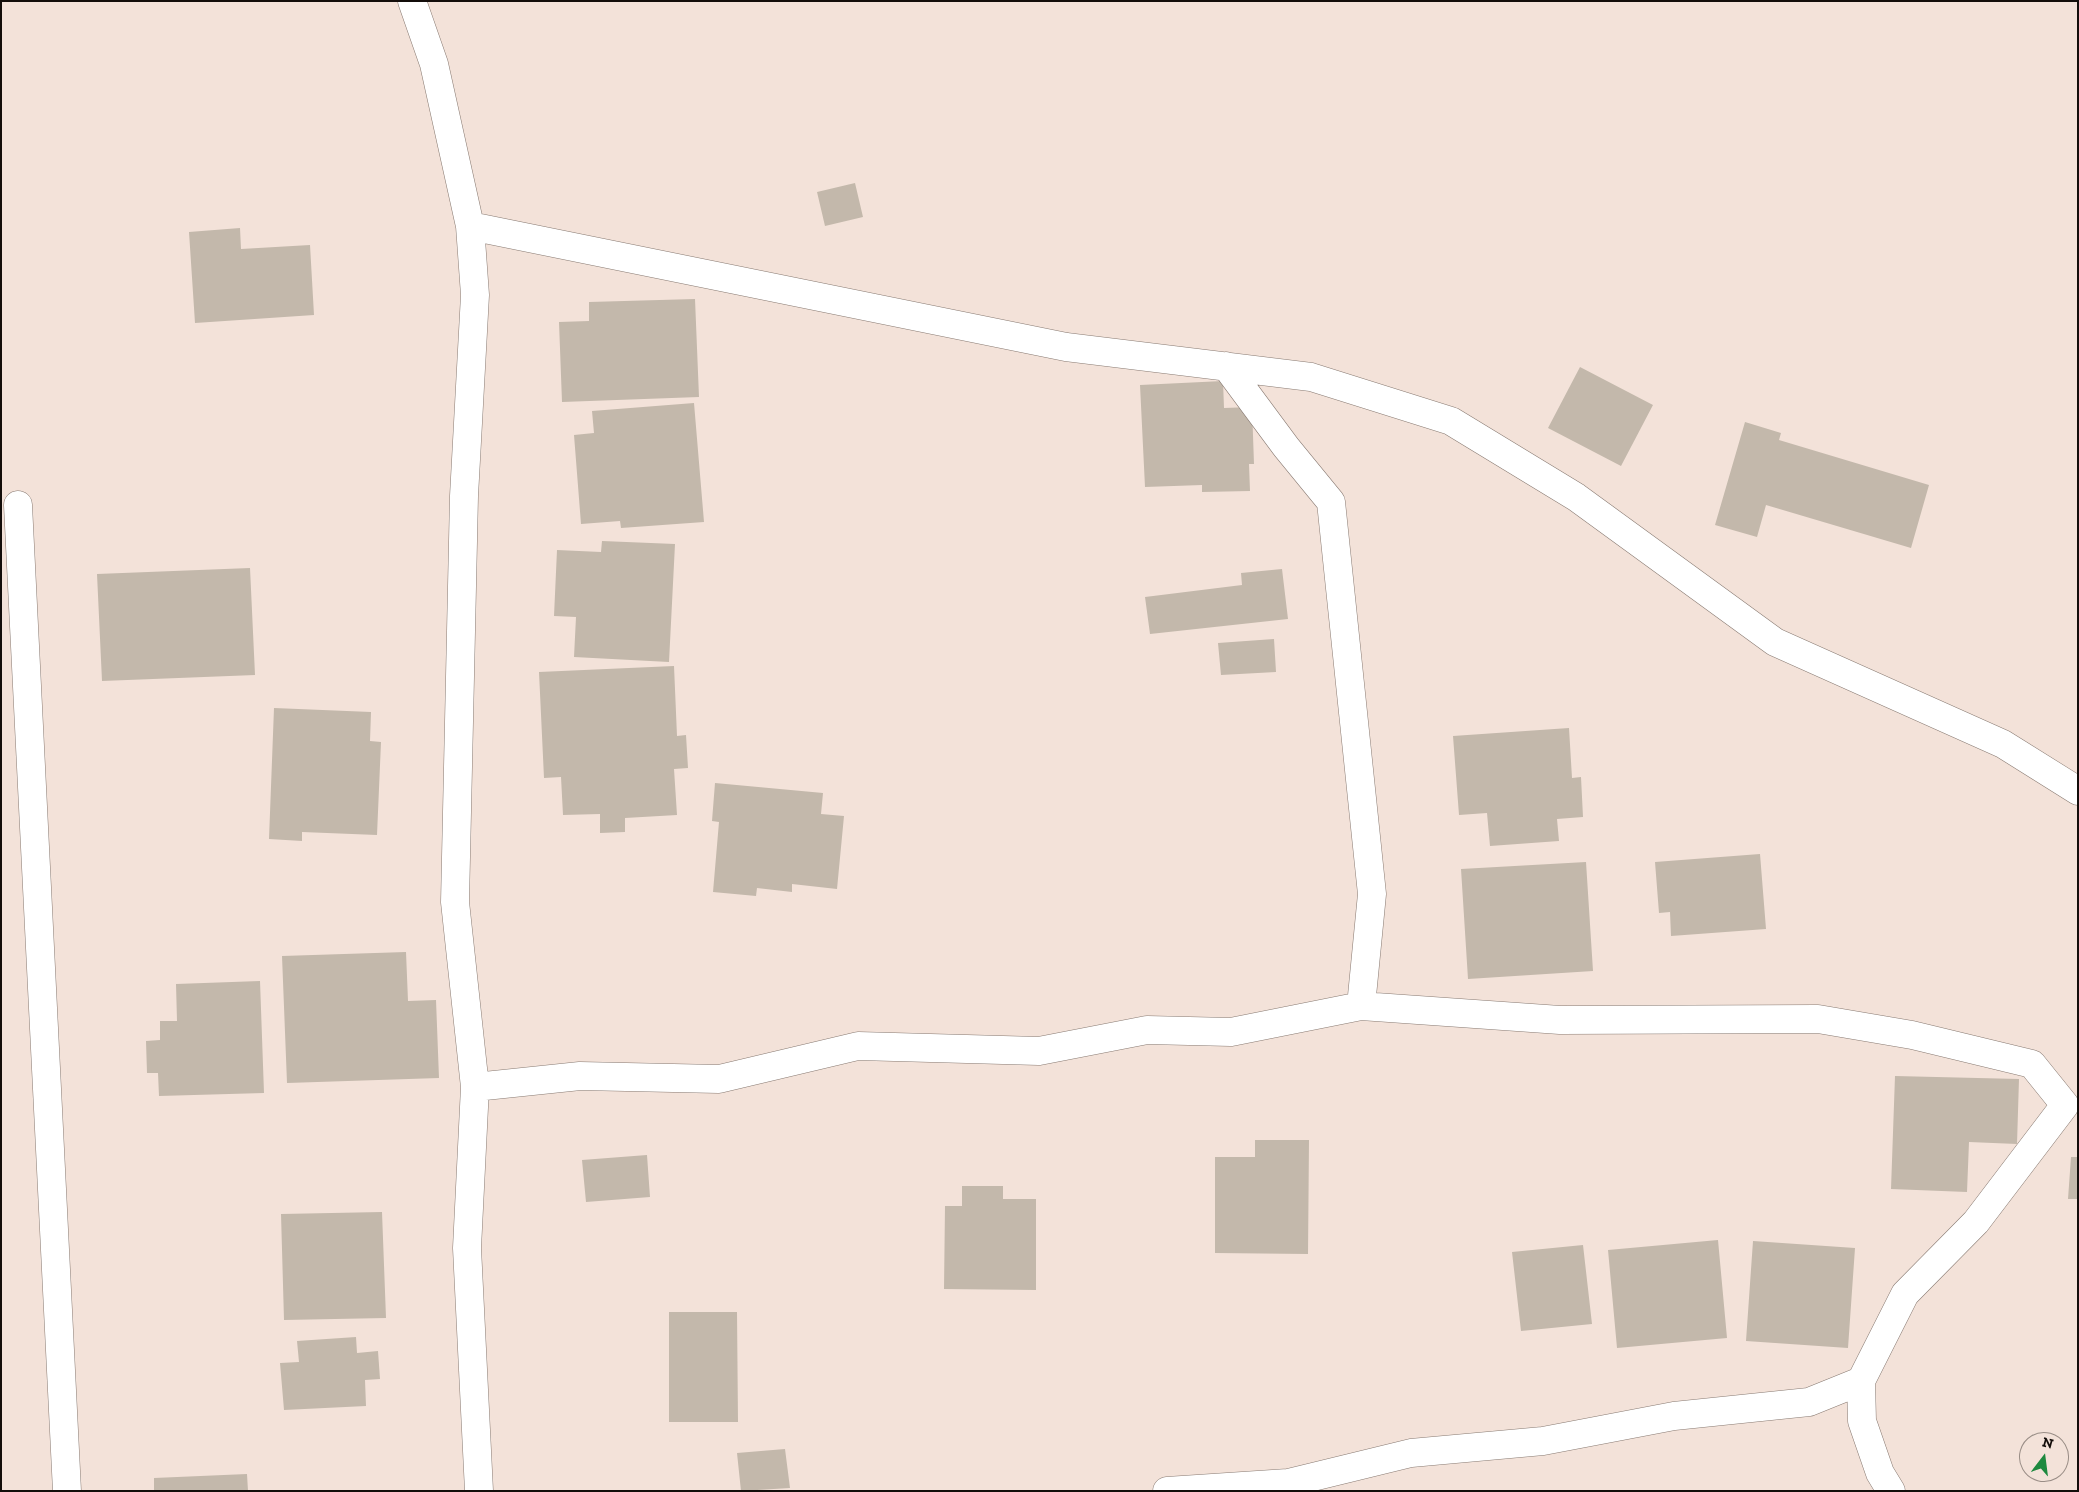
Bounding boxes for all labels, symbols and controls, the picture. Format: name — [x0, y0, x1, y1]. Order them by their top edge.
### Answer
north arrow — [2019, 1432, 2069, 1482]
text: N — [2040, 1433, 2055, 1453]

